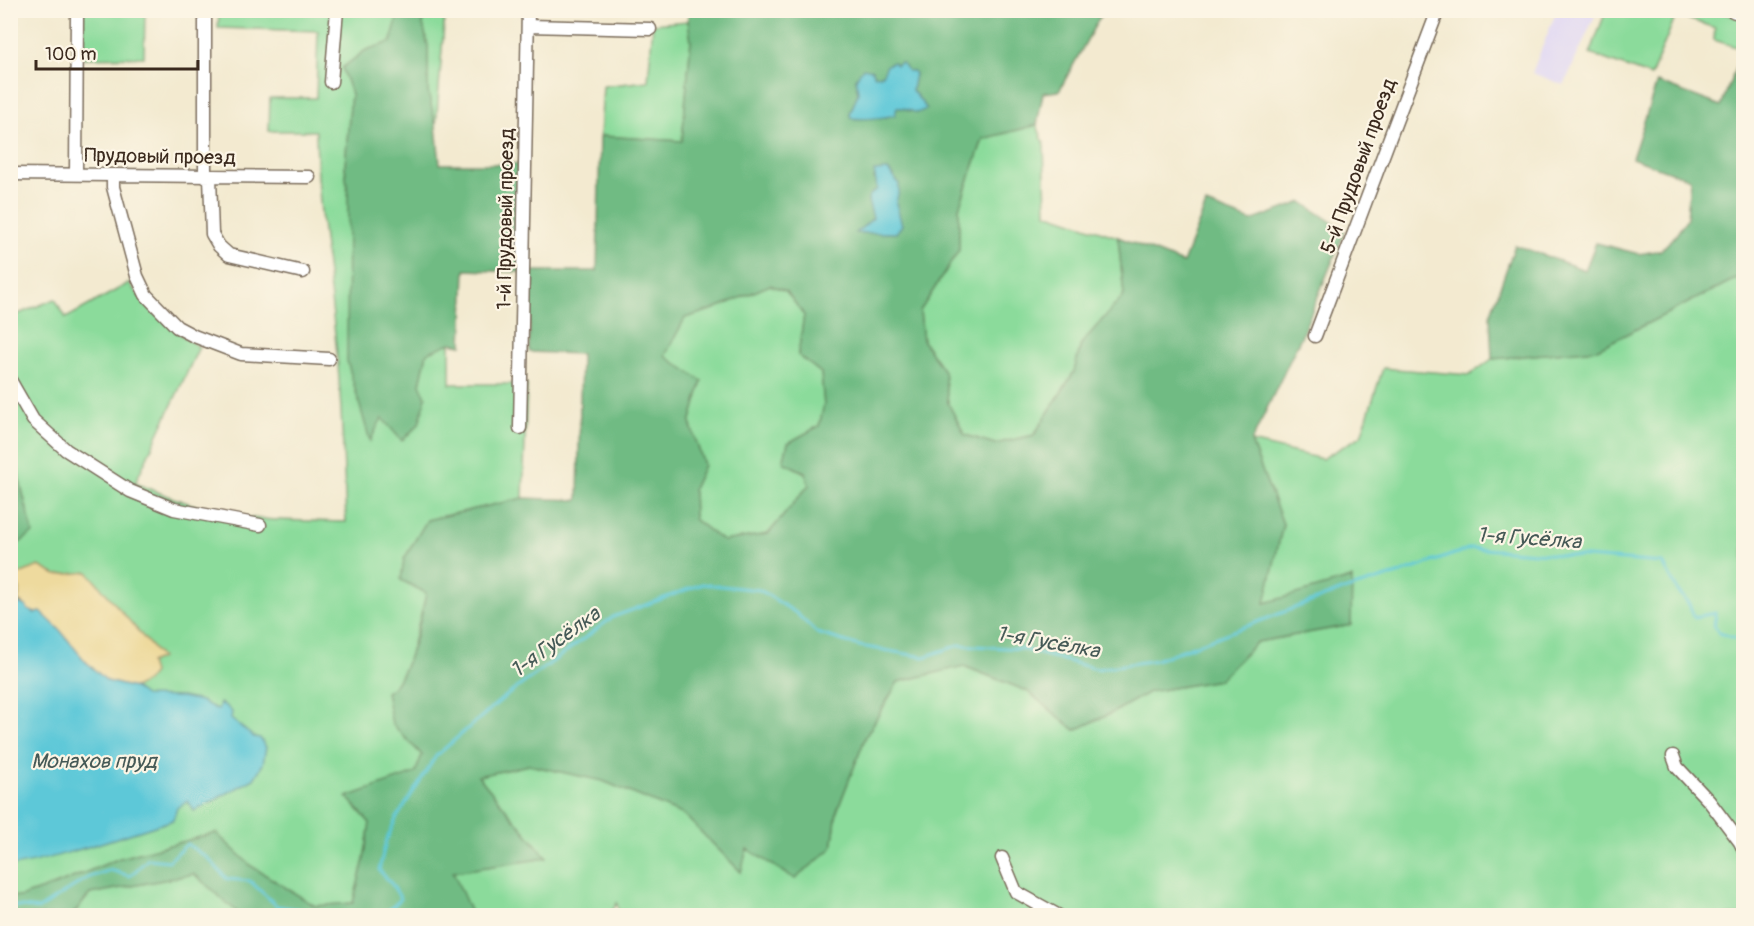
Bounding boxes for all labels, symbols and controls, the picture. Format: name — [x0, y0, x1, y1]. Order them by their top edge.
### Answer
scale bar — [36, 33, 198, 71]
text: 100 m — [45, 43, 97, 66]
street label: 5-й Прудовый проезд — [1315, 75, 1402, 257]
street label: 1-й Прудовый проезд — [491, 128, 520, 310]
street label: Прудовый проезд — [84, 143, 236, 170]
water label: 1-я Гусёлка — [1476, 521, 1583, 556]
water label: 1-я Гусёлка — [505, 600, 606, 684]
water label: 1-я Гусёлка — [994, 620, 1103, 665]
water label: Монахов пруд — [31, 748, 159, 775]

